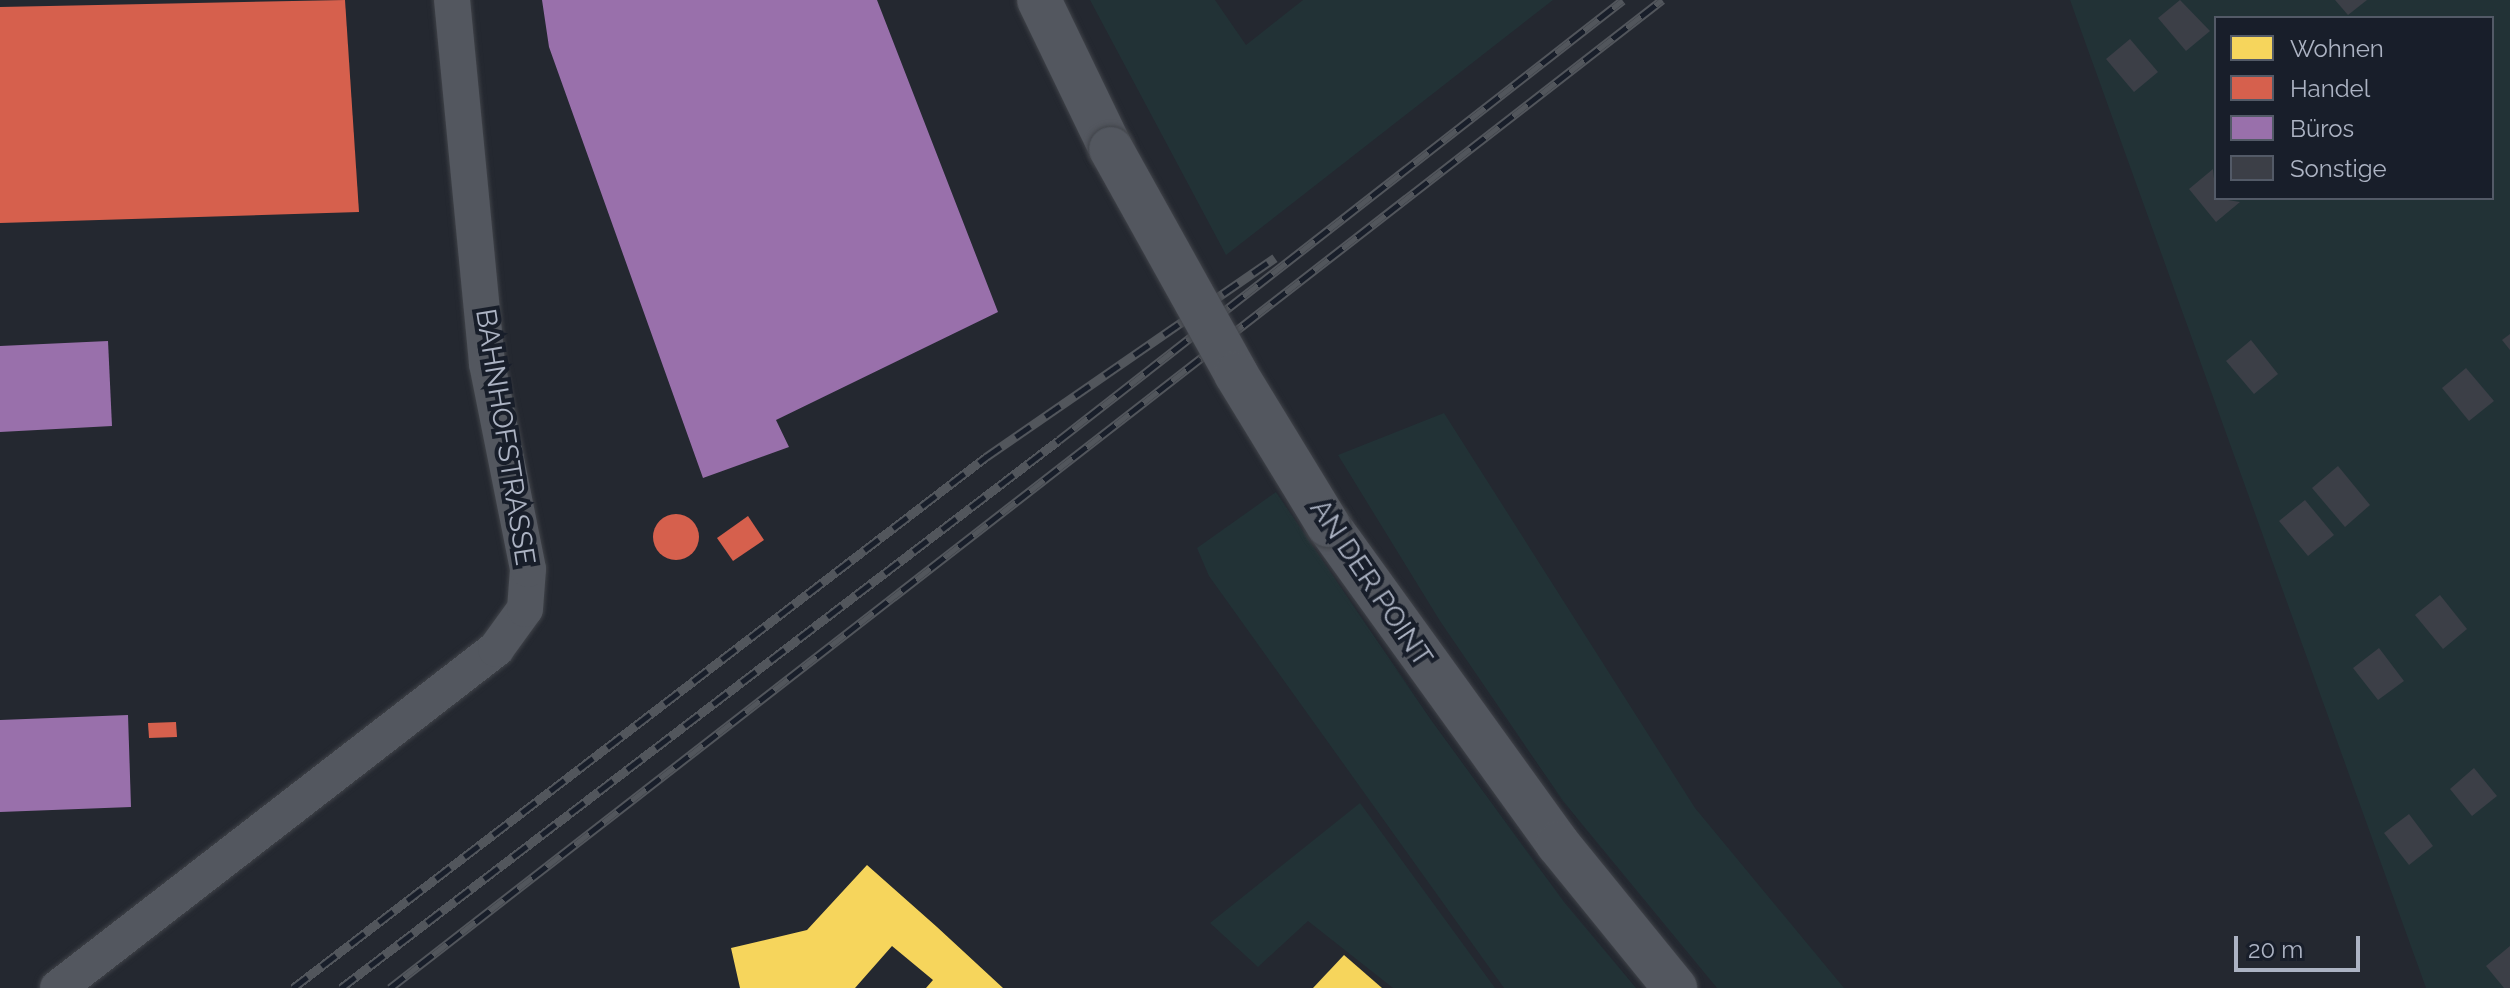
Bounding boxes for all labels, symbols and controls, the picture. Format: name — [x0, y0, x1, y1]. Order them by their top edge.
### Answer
legend — [2214, 16, 2494, 200]
text: Wohnen — [2290, 34, 2384, 63]
text: Handel — [2290, 74, 2370, 103]
text: Büros — [2290, 114, 2354, 143]
text: Sonstige — [2290, 154, 2387, 183]
street label: BAHNHOFSTRASSE — [468, 306, 542, 568]
street label: AN DER POINT — [1303, 493, 1439, 673]
scale bar — [2238, 920, 2364, 970]
text: 20 m — [2248, 935, 2303, 964]

